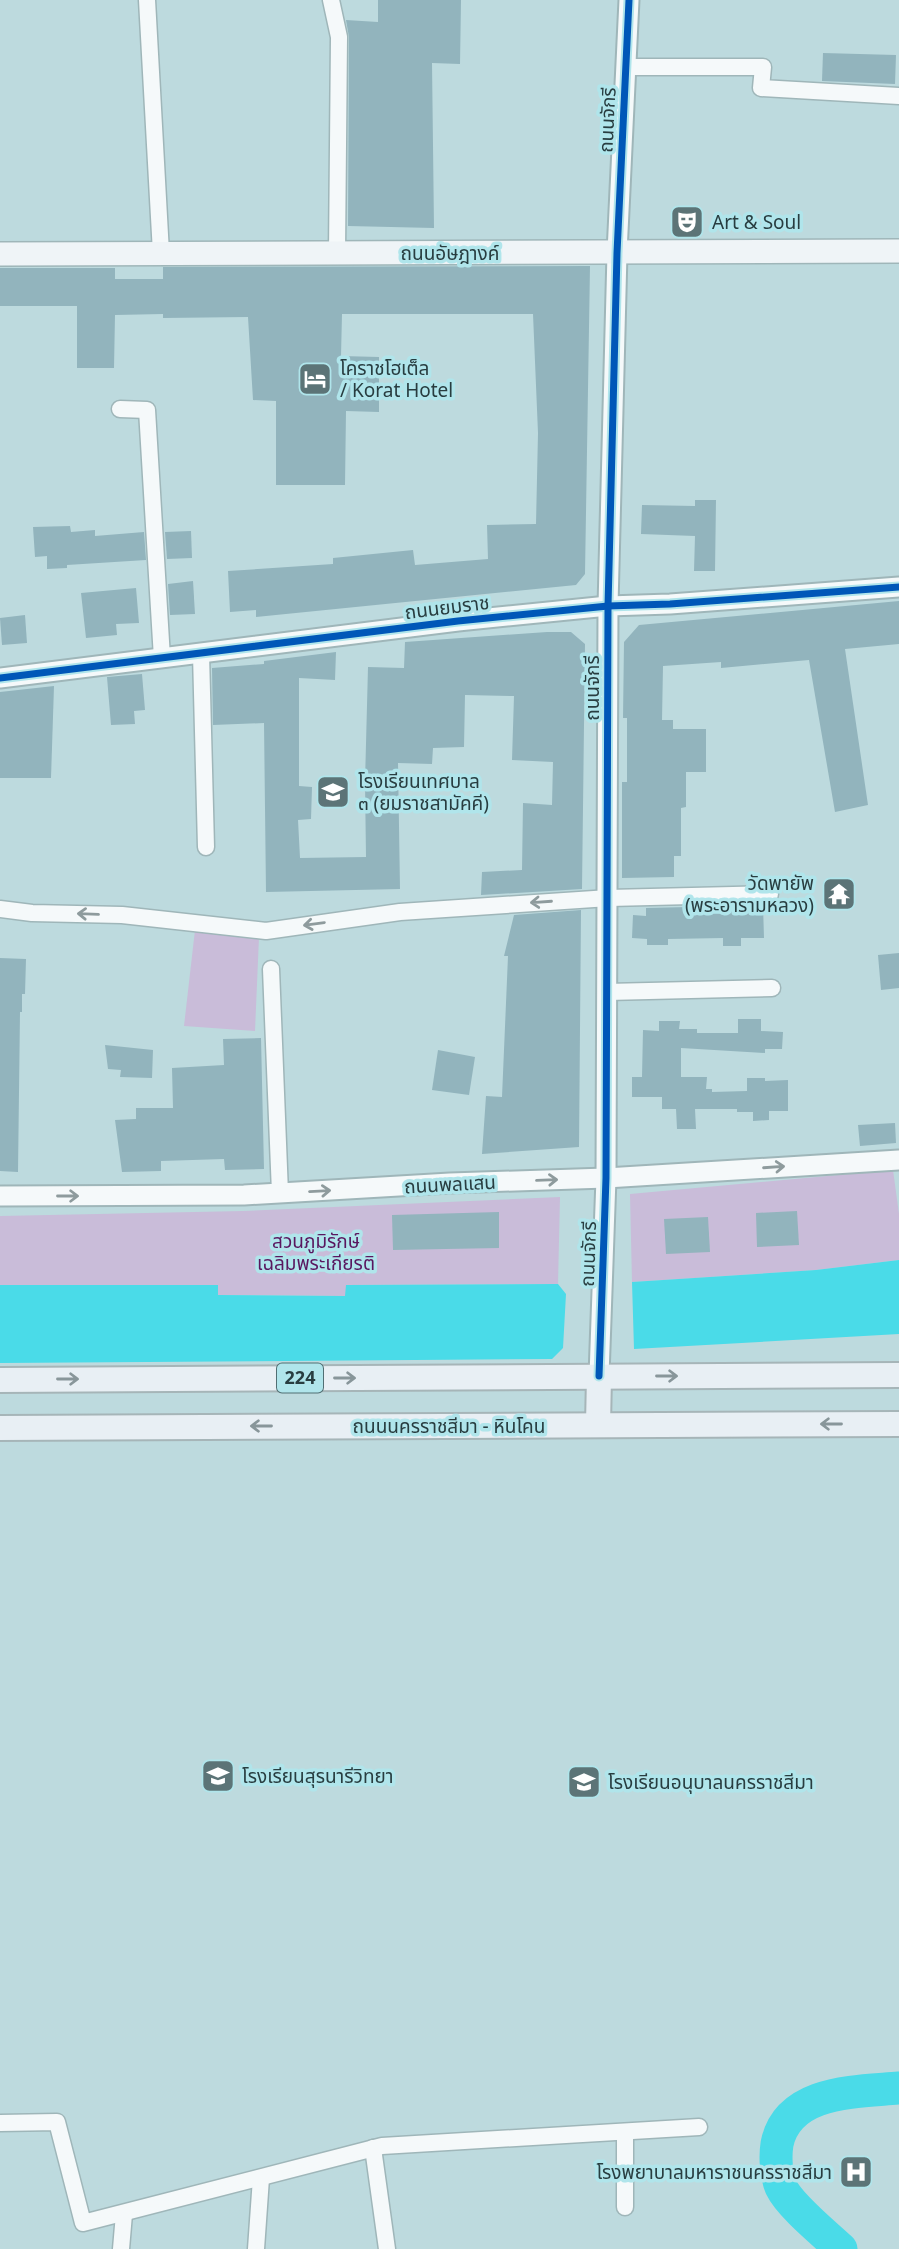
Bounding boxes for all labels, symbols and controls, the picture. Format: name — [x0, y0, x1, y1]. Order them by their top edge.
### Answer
street label: ถนนจักรี — [592, 87, 622, 153]
theatre icon: Art & Soul — [668, 203, 706, 241]
place label: Art & Soul — [712, 209, 801, 235]
street label: ถนนอัษฎางค์ — [401, 240, 499, 266]
place label: โคราชโฮเต็ล / Korat Hotel — [340, 355, 453, 403]
hotel icon: โคราชโฮเต็ล / Korat Hotel — [296, 360, 334, 398]
street label: ถนนยมราช — [403, 589, 491, 625]
street label: ถนนจักรี — [579, 655, 605, 721]
place label: โรงเรียนเทศบาล ๓ (ยมราชสามัคคี) — [358, 768, 489, 816]
school or university icon: โรงเรียนเทศบาล ๓ (ยมราชสามัคคี) — [314, 773, 352, 811]
place label: วัดพายัพ (พระอารามหลวง) — [685, 870, 814, 918]
temple icon: วัดพายัพ (พระอารามหลวง) — [820, 875, 858, 913]
one-way arrow — [530, 896, 552, 909]
one-way arrow — [77, 907, 100, 921]
one-way arrow — [303, 918, 326, 931]
one-way arrow — [763, 1161, 786, 1174]
street label: ถนนพลแสน — [403, 1169, 497, 1199]
one-way arrow — [536, 1173, 559, 1186]
one-way arrow — [308, 1184, 331, 1197]
one-way arrow — [56, 1189, 79, 1203]
street label: ถนนจักรี — [574, 1221, 602, 1287]
park label: สวนภูมิรักษ์ เฉลิมพระเกียรติ — [257, 1228, 375, 1276]
road number: 224 — [277, 1364, 323, 1392]
one-way arrow — [656, 1369, 679, 1383]
one-way arrow — [333, 1371, 356, 1384]
one-way arrow — [56, 1372, 79, 1386]
street label: ถนนนครราชสีมา - หินโคน — [353, 1413, 545, 1439]
one-way arrow — [820, 1417, 843, 1431]
one-way arrow — [249, 1419, 272, 1433]
school or university icon: โรงเรียนสุรนารีวิทยา — [199, 1757, 237, 1795]
place label: โรงเรียนสุรนารีวิทยา — [242, 1763, 393, 1789]
school or university icon: โรงเรียนอนุบาลนครราชสีมา — [565, 1763, 603, 1801]
place label: โรงเรียนอนุบาลนครราชสีมา — [608, 1769, 814, 1795]
hospital icon: โรงพยาบาลมหาราชนครราชสีมา — [837, 2153, 875, 2191]
place label: โรงพยาบาลมหาราชนครราชสีมา — [596, 2159, 832, 2185]

